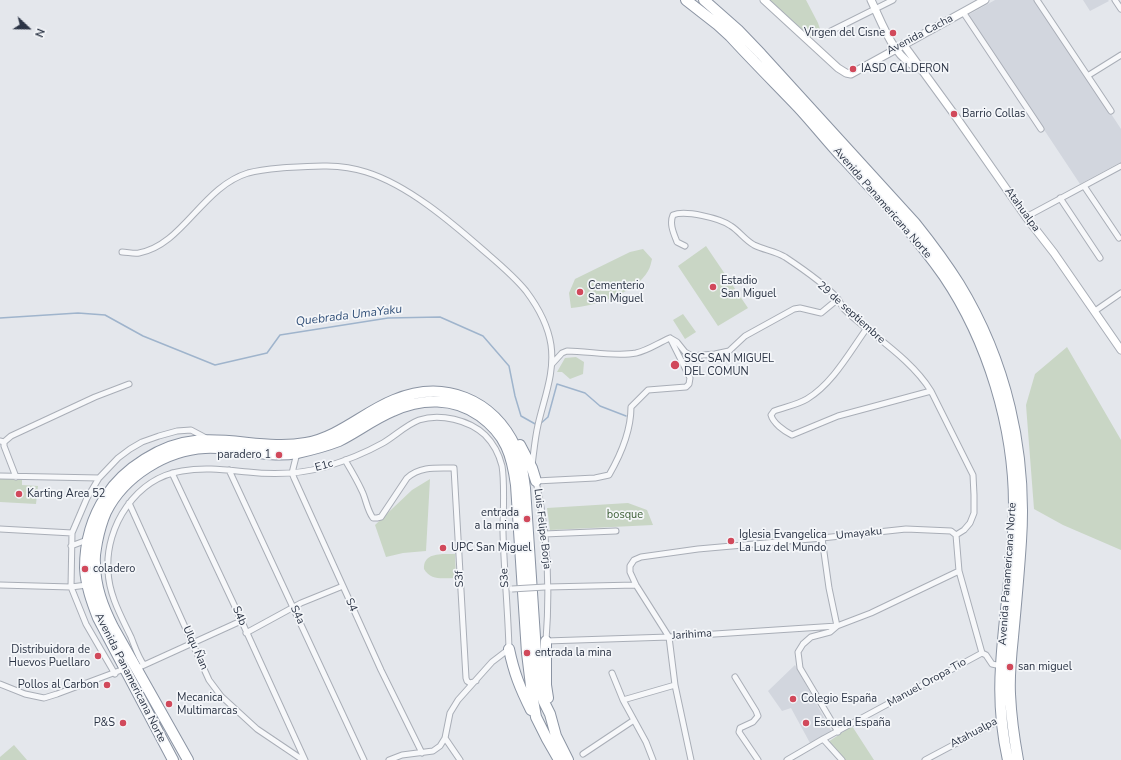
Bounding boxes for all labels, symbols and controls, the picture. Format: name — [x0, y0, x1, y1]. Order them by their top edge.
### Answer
north arrow — [8, 8, 48, 48]
street label: Avenida Cacha — [885, 12, 955, 58]
text: N — [31, 26, 48, 39]
place label: Virgen del Cisne — [804, 26, 885, 40]
marker: Virgen del Cisne — [888, 28, 898, 38]
place label: IASD CALDERON — [861, 62, 949, 76]
marker: IASD CALDERON — [848, 64, 858, 74]
place label: Barrio Collas — [962, 107, 1025, 121]
marker: Barrio Collas — [949, 109, 959, 119]
street label: Avenida Panamericana Norte — [830, 145, 934, 261]
street label: Atahualpa — [1002, 185, 1042, 235]
place label: Estadio San Miguel — [721, 274, 776, 300]
place label: Cementerio San Miguel — [588, 279, 645, 305]
street label: 29 de septiembre — [814, 279, 888, 347]
marker: Estadio San Miguel — [708, 282, 718, 292]
marker: Cementerio San Miguel — [575, 287, 585, 297]
water label: Quebrada UmaYaku — [295, 302, 403, 330]
place label: SSC SAN MIGUEL DEL COMUN — [684, 352, 774, 378]
marker: SSC SAN MIGUEL DEL COMUN — [669, 359, 681, 371]
place label: paradero 1 — [217, 448, 271, 462]
marker: paradero 1 — [274, 450, 284, 460]
street label: E1c — [314, 457, 334, 475]
place label: Karting Area 52 — [27, 487, 105, 501]
street label: Luis Felipe Borja — [531, 488, 553, 570]
marker: Karting Area 52 — [14, 489, 24, 499]
street label: Avenida Panamericana Norte — [996, 502, 1020, 646]
place label: entrada a la mina — [474, 506, 519, 532]
park label: bosque — [607, 508, 643, 522]
marker: entrada a la mina — [522, 514, 532, 524]
street label: Umayaku — [835, 525, 883, 543]
place label: Iglesia Evangelica La Luz del Mundo — [739, 528, 827, 554]
marker: Iglesia Evangelica La Luz del Mundo — [726, 536, 736, 546]
place label: UPC San Miguel — [451, 541, 531, 555]
marker: UPC San Miguel — [438, 543, 448, 553]
place label: coladero — [93, 562, 135, 576]
marker: coladero — [80, 564, 90, 574]
street label: S3e — [498, 568, 512, 588]
street label: S3f — [453, 570, 467, 588]
street label: S4 — [342, 596, 360, 614]
street label: S4b — [229, 604, 249, 628]
street label: S4a — [287, 604, 307, 626]
street label: Avenida Panamericana Norte — [92, 611, 168, 745]
street label: Ulqu Ñan — [179, 624, 211, 672]
street label: Jarihima — [672, 627, 712, 643]
place label: Distribuidora de Huevos Puellaro — [9, 643, 90, 669]
place label: entrada la mina — [535, 646, 612, 660]
marker: entrada la mina — [522, 648, 532, 658]
marker: Distribuidora de Huevos Puellaro — [93, 651, 103, 661]
street label: Manuel Oropa Tio — [885, 656, 969, 710]
place label: san miguel — [1018, 660, 1072, 674]
marker: san miguel — [1005, 662, 1015, 672]
place label: Pollos al Carbon — [18, 678, 99, 692]
marker: Pollos al Carbon — [102, 680, 112, 690]
place label: Mecanica Multimarcas — [177, 691, 237, 717]
place label: Colegio España — [801, 692, 877, 706]
marker: Colegio España — [788, 694, 798, 704]
marker: Mecanica Multimarcas — [164, 699, 174, 709]
street label: Atahualpa — [948, 715, 1000, 751]
place label: P&S — [94, 716, 115, 730]
place label: Escuela España — [814, 716, 891, 730]
marker: P&S — [118, 718, 128, 728]
marker: Escuela España — [801, 718, 811, 728]

